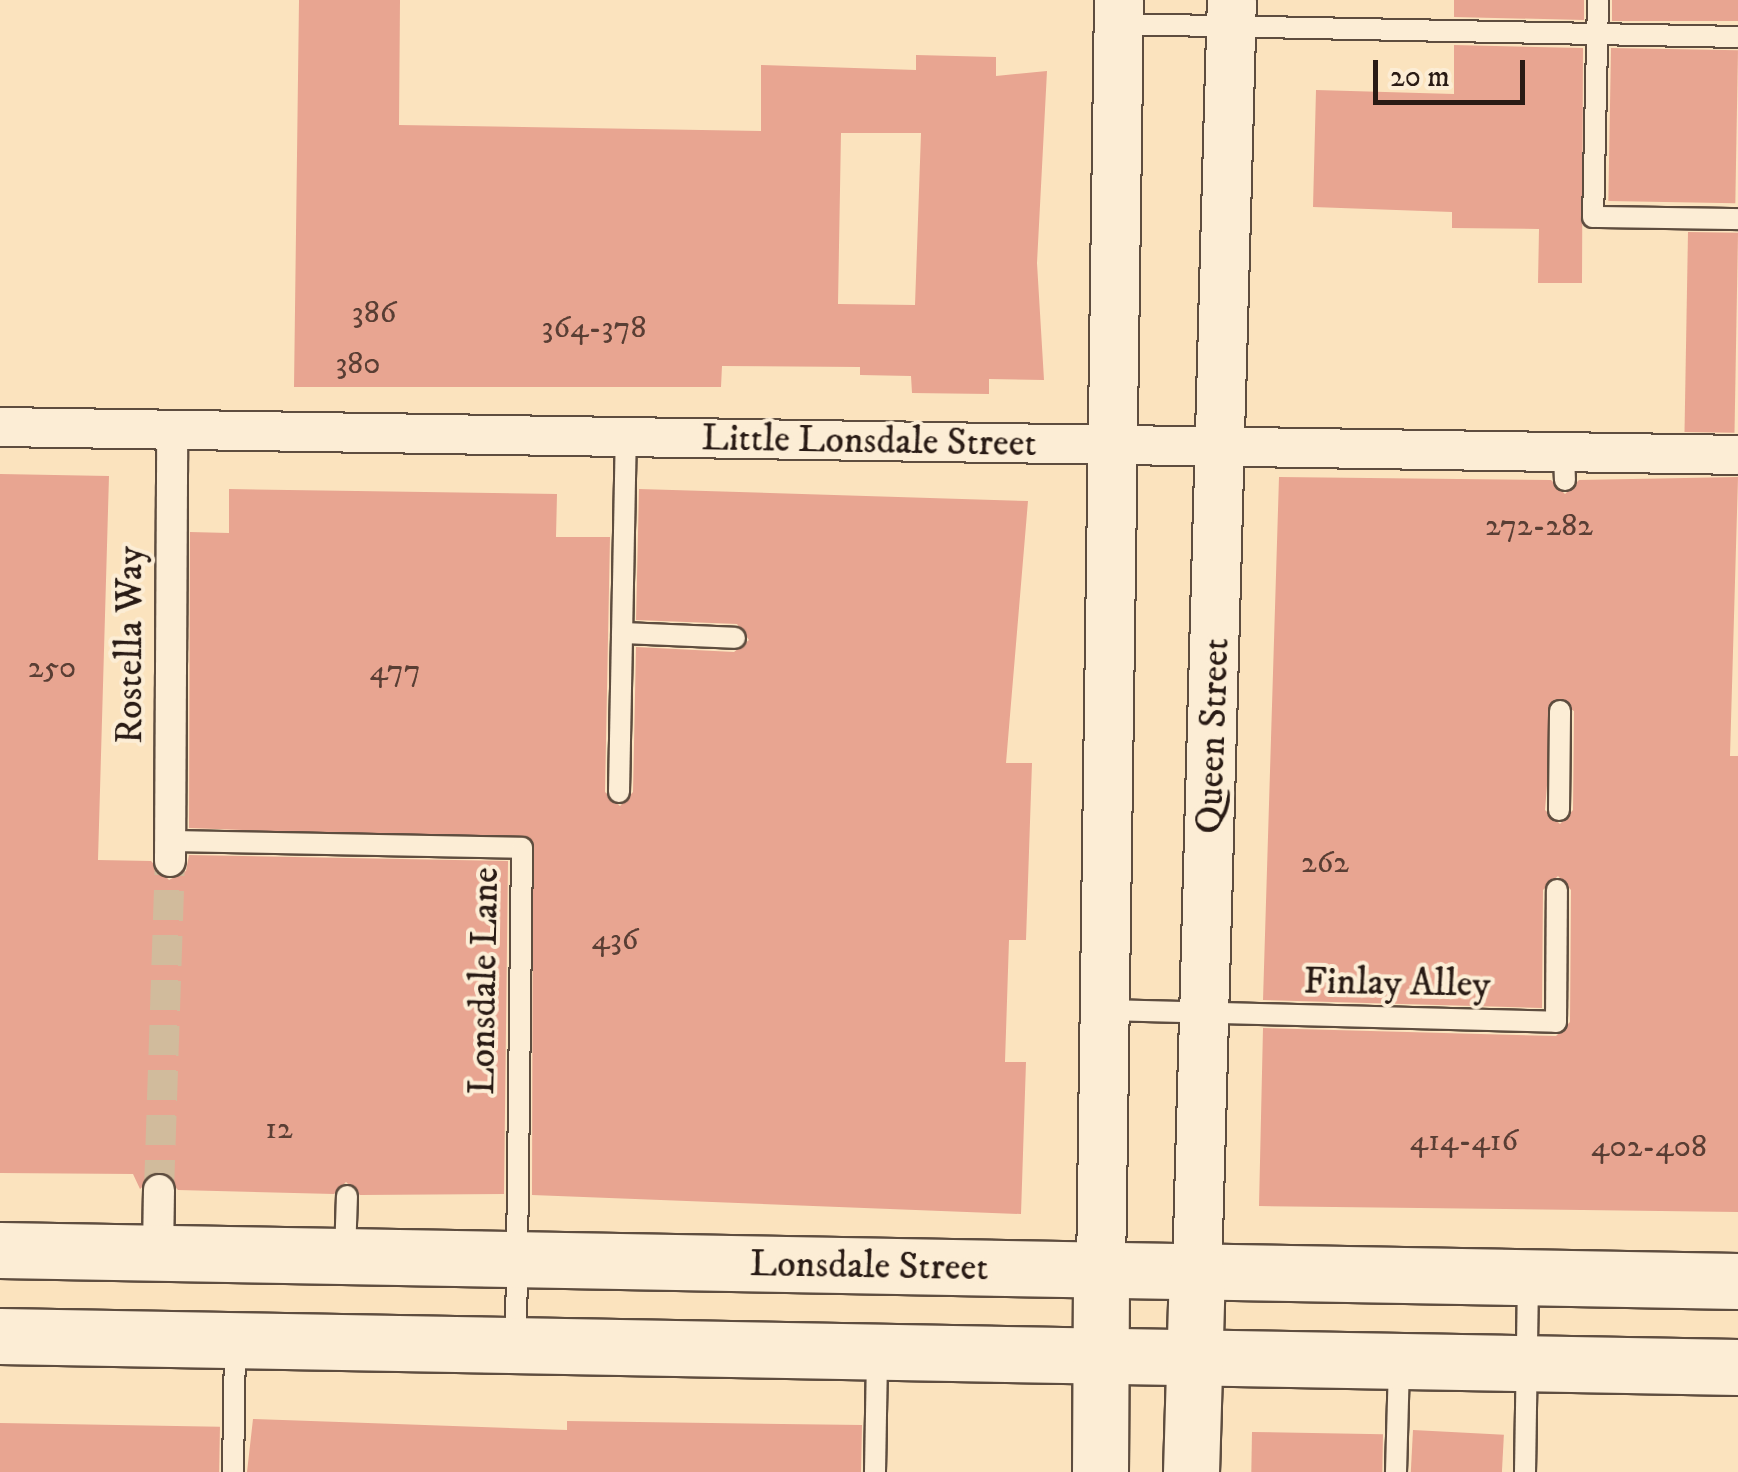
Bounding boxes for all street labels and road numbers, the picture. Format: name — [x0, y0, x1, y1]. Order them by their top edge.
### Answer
street label: Little Lonsdale Street — [701, 416, 1037, 468]
street label: Rostella Way — [108, 546, 154, 744]
street label: Queen Street — [1188, 637, 1240, 835]
street label: Lonsdale Lane — [460, 867, 510, 1095]
street label: Finlay Alley — [1303, 960, 1491, 1008]
street label: Lonsdale Street — [749, 1242, 989, 1292]

